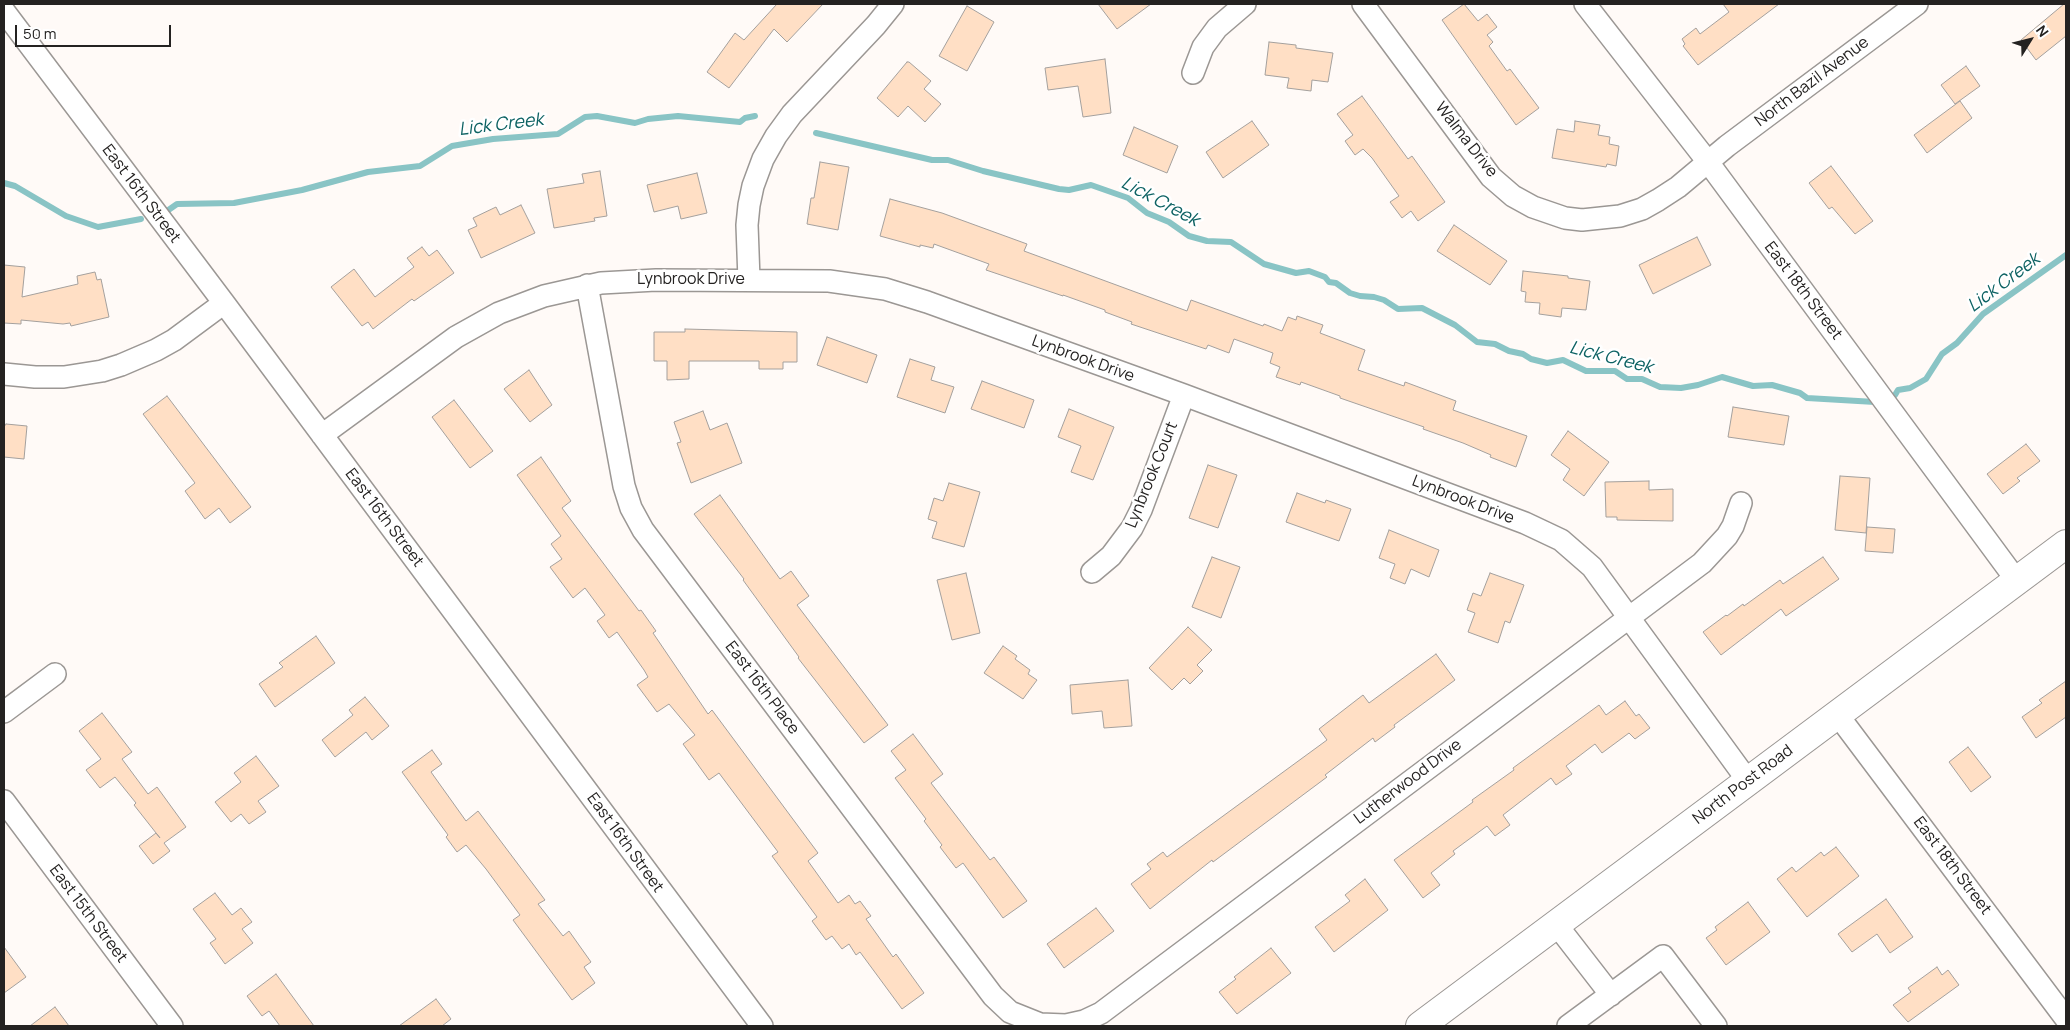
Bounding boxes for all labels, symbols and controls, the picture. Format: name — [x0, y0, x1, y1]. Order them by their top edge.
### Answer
scale bar — [18, 15, 174, 47]
north arrow — [2005, 15, 2055, 65]
text: N — [2032, 21, 2053, 41]
text: 50 m — [23, 23, 57, 44]
street label: North Bazil Avenue — [1751, 33, 1873, 131]
street label: Walma Drive — [1431, 99, 1501, 181]
water label: Lick Creek — [457, 109, 545, 141]
street label: East 16th Street — [98, 141, 184, 247]
water label: Lick Creek — [1117, 173, 1203, 231]
street label: East 18th Street — [1760, 238, 1846, 344]
water label: Lick Creek — [1964, 249, 2044, 317]
street label: Lynbrook Drive — [637, 270, 745, 290]
street label: Lynbrook Drive — [1029, 332, 1137, 386]
water label: Lick Creek — [1567, 337, 1655, 379]
street label: Lynbrook Court — [1122, 419, 1182, 531]
street label: East 16th Street — [341, 465, 427, 571]
street label: Lynbrook Drive — [1409, 472, 1517, 528]
street label: East 16th Place — [721, 638, 803, 738]
street label: Lutherwood Drive — [1350, 735, 1466, 829]
street label: North Post Road — [1689, 741, 1797, 829]
street label: East 16th Street — [582, 790, 668, 896]
street label: East 18th Street — [1909, 813, 1995, 919]
street label: East 15th Street — [45, 861, 131, 967]

